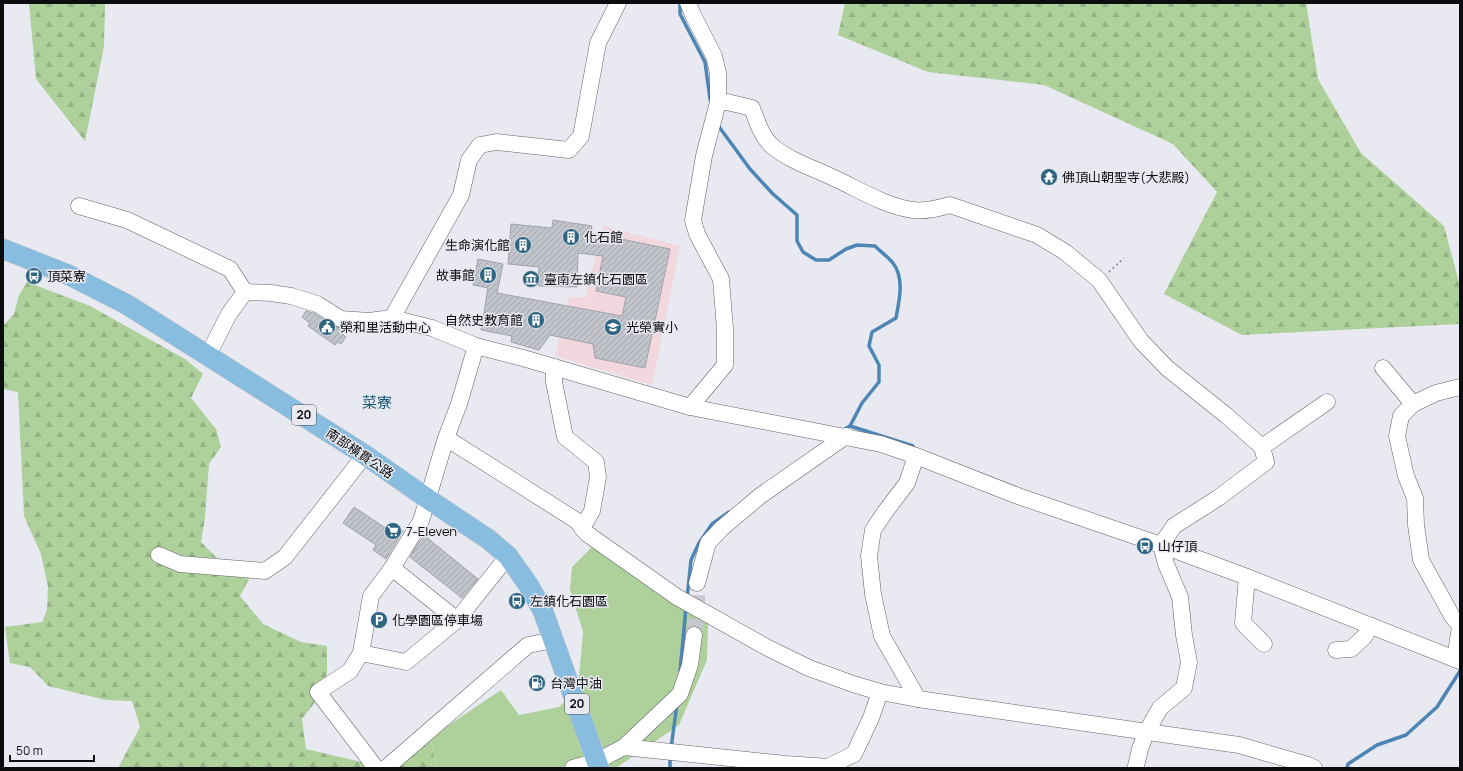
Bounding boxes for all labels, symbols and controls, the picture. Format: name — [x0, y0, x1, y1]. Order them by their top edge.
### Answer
temple icon: 佛頂山朝聖寺(大悲殿) — [1039, 167, 1059, 187]
place label: 佛頂山朝聖寺(大悲殿) — [1062, 168, 1190, 186]
building icon: 化石館 — [561, 227, 581, 247]
place label: 化石館 — [584, 228, 623, 246]
building icon: 生命演化館 — [513, 235, 533, 255]
place label: 生命演化館 — [445, 236, 510, 254]
building icon: 故事館 — [478, 265, 498, 285]
bus stop icon: 頂菜寮 — [24, 266, 44, 286]
place label: 故事館 — [436, 266, 475, 284]
place label: 頂菜寮 — [47, 267, 86, 285]
museum icon: 臺南左鎮化石園區 — [521, 269, 541, 289]
place label: 臺南左鎮化石園區 — [544, 270, 648, 288]
building icon: 自然史教育館 — [526, 310, 546, 330]
place label: 自然史教育館 — [445, 311, 523, 329]
public building icon: 榮和里活動中心 — [317, 317, 337, 337]
school or university icon: 光榮實小 — [603, 317, 623, 337]
place label: 榮和里活動中心 — [340, 318, 431, 336]
place label: 光榮實小 — [626, 318, 678, 336]
district label: 菜寮 — [362, 392, 392, 413]
road number: 20 — [292, 405, 316, 425]
street label: 南部橫貫公路 — [323, 424, 397, 482]
supermarket icon: 7-Eleven — [383, 521, 403, 541]
place label: 7-Eleven — [406, 522, 457, 540]
bus stop icon: 山仔頂 — [1135, 536, 1155, 556]
place label: 山仔頂 — [1158, 537, 1198, 555]
bus stop icon: 左鎮化石園區 — [507, 591, 527, 611]
place label: 左鎮化石園區 — [530, 592, 608, 610]
parking icon: 化學園區停車場 — [369, 610, 389, 630]
place label: 化學園區停車場 — [392, 611, 483, 629]
fuel station icon: 台灣中油 — [527, 673, 547, 693]
place label: 台灣中油 — [550, 674, 602, 692]
road number: 20 — [565, 694, 589, 714]
scale bar — [10, 737, 94, 763]
text: 50 m — [16, 742, 43, 759]

